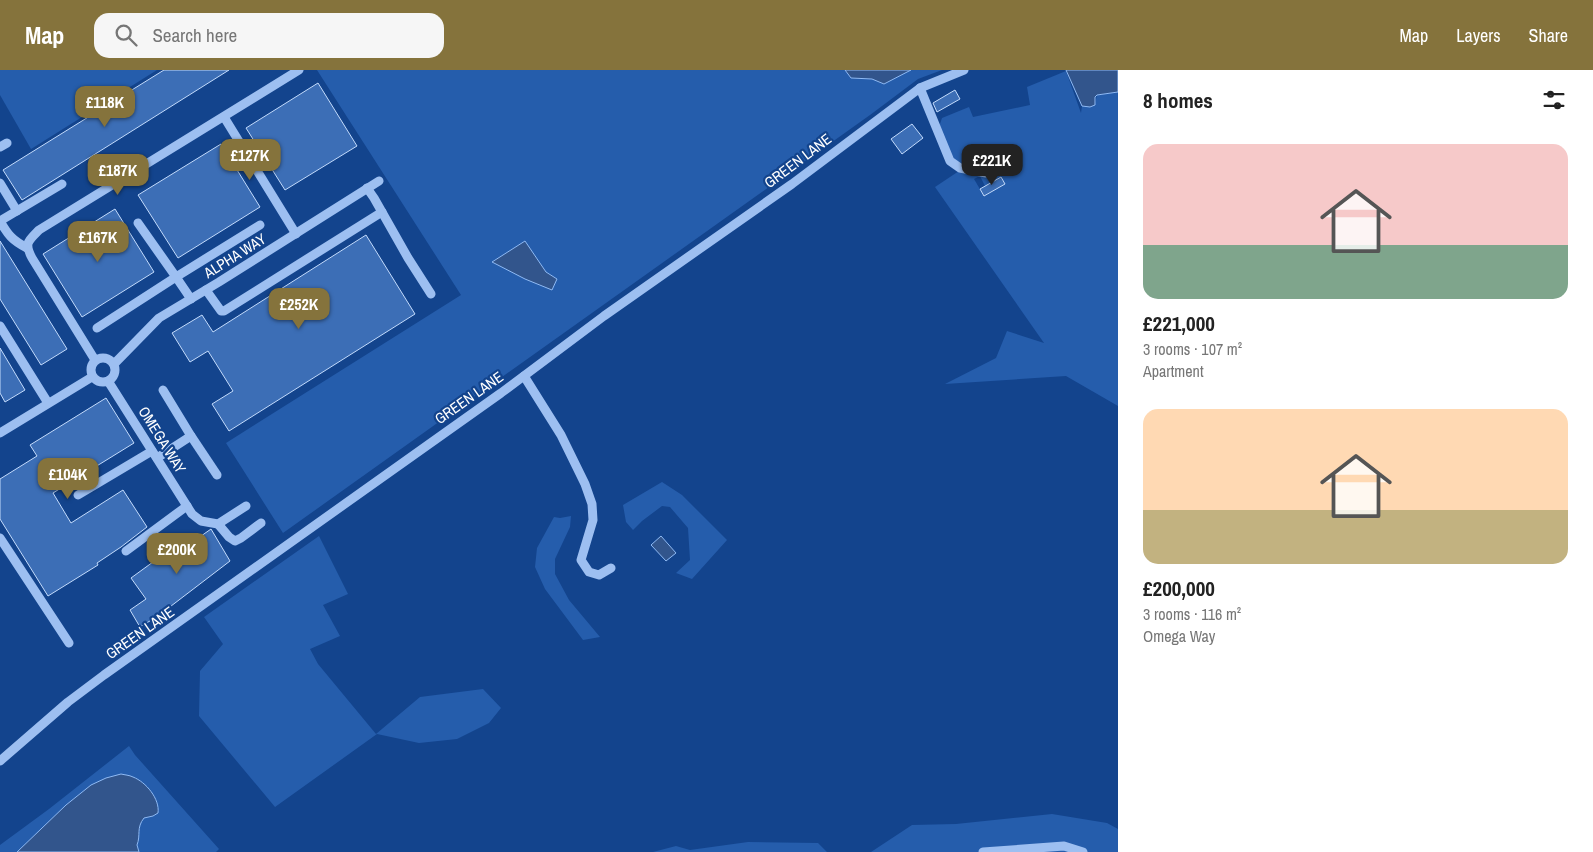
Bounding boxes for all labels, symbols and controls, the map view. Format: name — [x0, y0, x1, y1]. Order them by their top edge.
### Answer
search box — [94, 13, 444, 58]
text: Map — [25, 19, 64, 51]
icon: search — [112, 21, 140, 49]
text: Search here — [152, 22, 237, 48]
text: Map — [1400, 23, 1428, 48]
text: Layers — [1456, 23, 1501, 48]
text: Share — [1529, 23, 1568, 48]
pin: £118K — [70, 85, 140, 128]
text: 8 homes — [1143, 86, 1213, 115]
icon: filters — [1540, 86, 1568, 114]
text: £118K — [86, 91, 124, 113]
street label: GREEN LANE — [760, 128, 836, 193]
pin: £127K — [215, 138, 285, 181]
text: £127K — [231, 144, 269, 166]
pin: £221K — [957, 144, 1027, 186]
text: £221K — [973, 149, 1011, 171]
pin: £187K — [83, 154, 153, 196]
text: £187K — [99, 159, 137, 181]
icon: home — [1311, 176, 1401, 266]
pin: £167K — [63, 220, 133, 263]
text: £167K — [79, 226, 117, 248]
street label: ALPHA WAY — [199, 228, 271, 283]
pin: £252K — [264, 288, 334, 330]
text: £252K — [280, 293, 318, 315]
text: £221,000 — [1143, 309, 1215, 338]
text: 3 rooms · 107 m² — [1143, 338, 1242, 360]
text: Apartment — [1143, 360, 1204, 382]
street label: GREEN LANE — [430, 366, 507, 429]
street label: OMEGA WAY — [134, 402, 192, 478]
icon: home — [1311, 441, 1401, 531]
pin: £104K — [33, 458, 103, 500]
text: £104K — [49, 463, 87, 485]
pin: £200K — [142, 532, 212, 575]
text: £200K — [158, 538, 196, 560]
text: £200,000 — [1143, 574, 1215, 603]
street label: GREEN LANE — [101, 601, 178, 664]
text: 3 rooms · 116 m² — [1143, 603, 1241, 625]
text: Omega Way — [1143, 625, 1215, 647]

